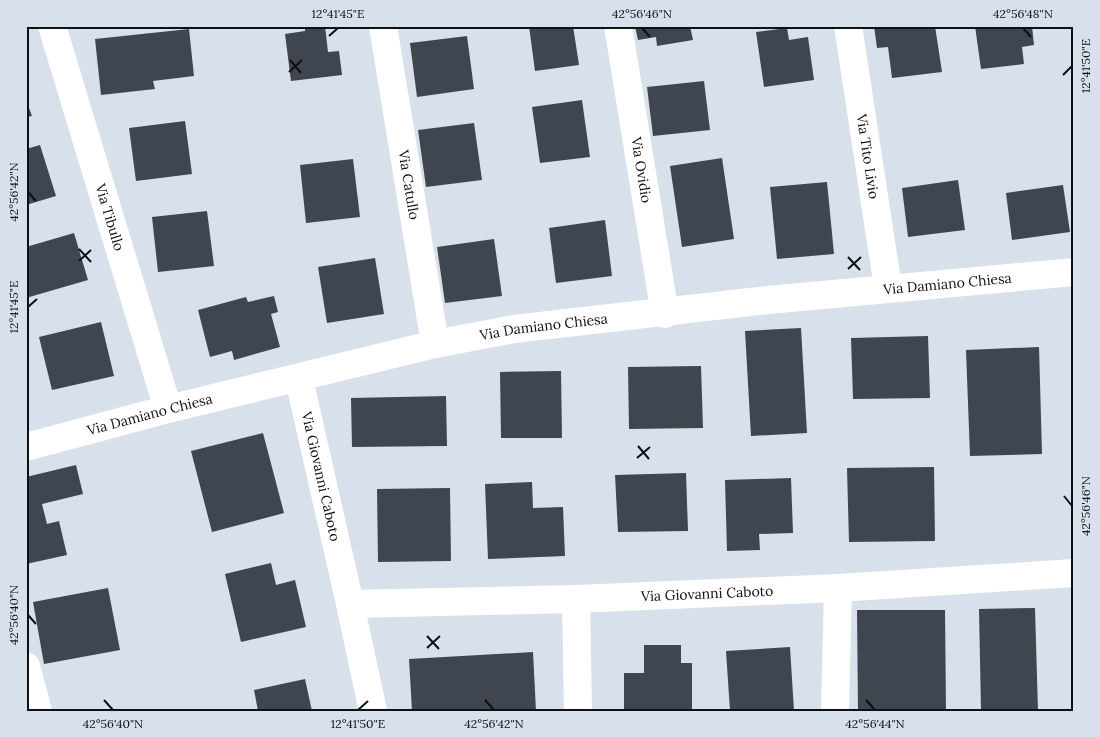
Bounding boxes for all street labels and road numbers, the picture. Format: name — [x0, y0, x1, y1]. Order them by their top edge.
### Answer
street label: Via Tito Livio — [852, 112, 883, 200]
street label: Via Ovidio — [627, 135, 656, 204]
street label: Via Catullo — [394, 148, 424, 221]
street label: Via Tibullo — [91, 181, 129, 253]
street label: Via Damiano Chiesa — [881, 269, 1012, 299]
street label: Via Damiano Chiesa — [477, 309, 609, 344]
street label: Via Damiano Chiesa — [84, 389, 214, 440]
street label: Via Giovanni Caboto — [297, 409, 345, 543]
street label: Via Giovanni Caboto — [640, 582, 774, 605]

